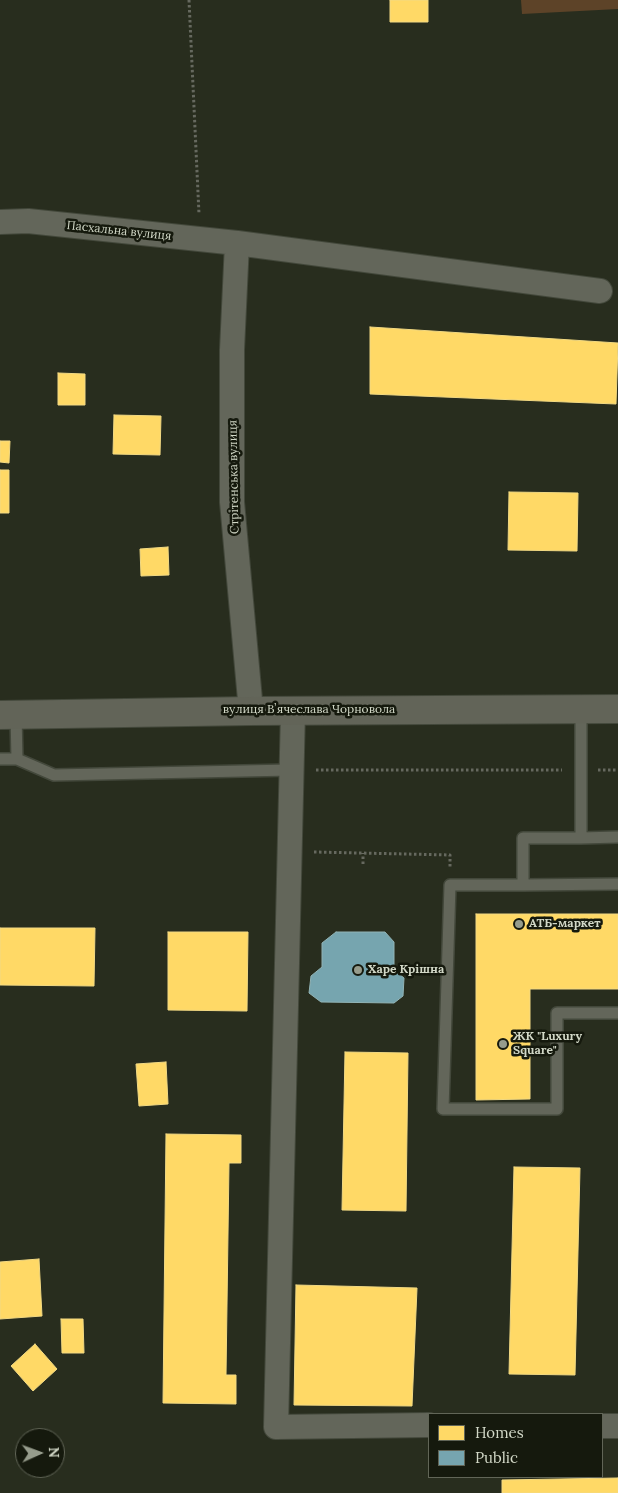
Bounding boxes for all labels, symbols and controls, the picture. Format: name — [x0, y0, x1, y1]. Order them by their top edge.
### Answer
street label: Пасхальна вулиця — [66, 218, 172, 244]
street label: Стрітенська вулиця — [226, 420, 242, 534]
street label: вулиця Вʼячеслава Чорновола — [223, 703, 395, 717]
place label: АТБ-маркет — [529, 917, 600, 931]
marker: АТБ-маркет — [513, 918, 525, 930]
place label: Харе Крішна — [368, 963, 444, 977]
marker: Харе Крішна — [352, 964, 364, 976]
place label: ЖК "Luxury Square" — [513, 1030, 582, 1058]
marker: ЖК "Luxury Square" — [497, 1038, 509, 1050]
legend — [428, 1413, 603, 1478]
text: Homes — [475, 1423, 524, 1442]
north arrow — [15, 1428, 65, 1478]
text: N — [45, 1447, 63, 1458]
text: Public — [475, 1448, 518, 1467]

